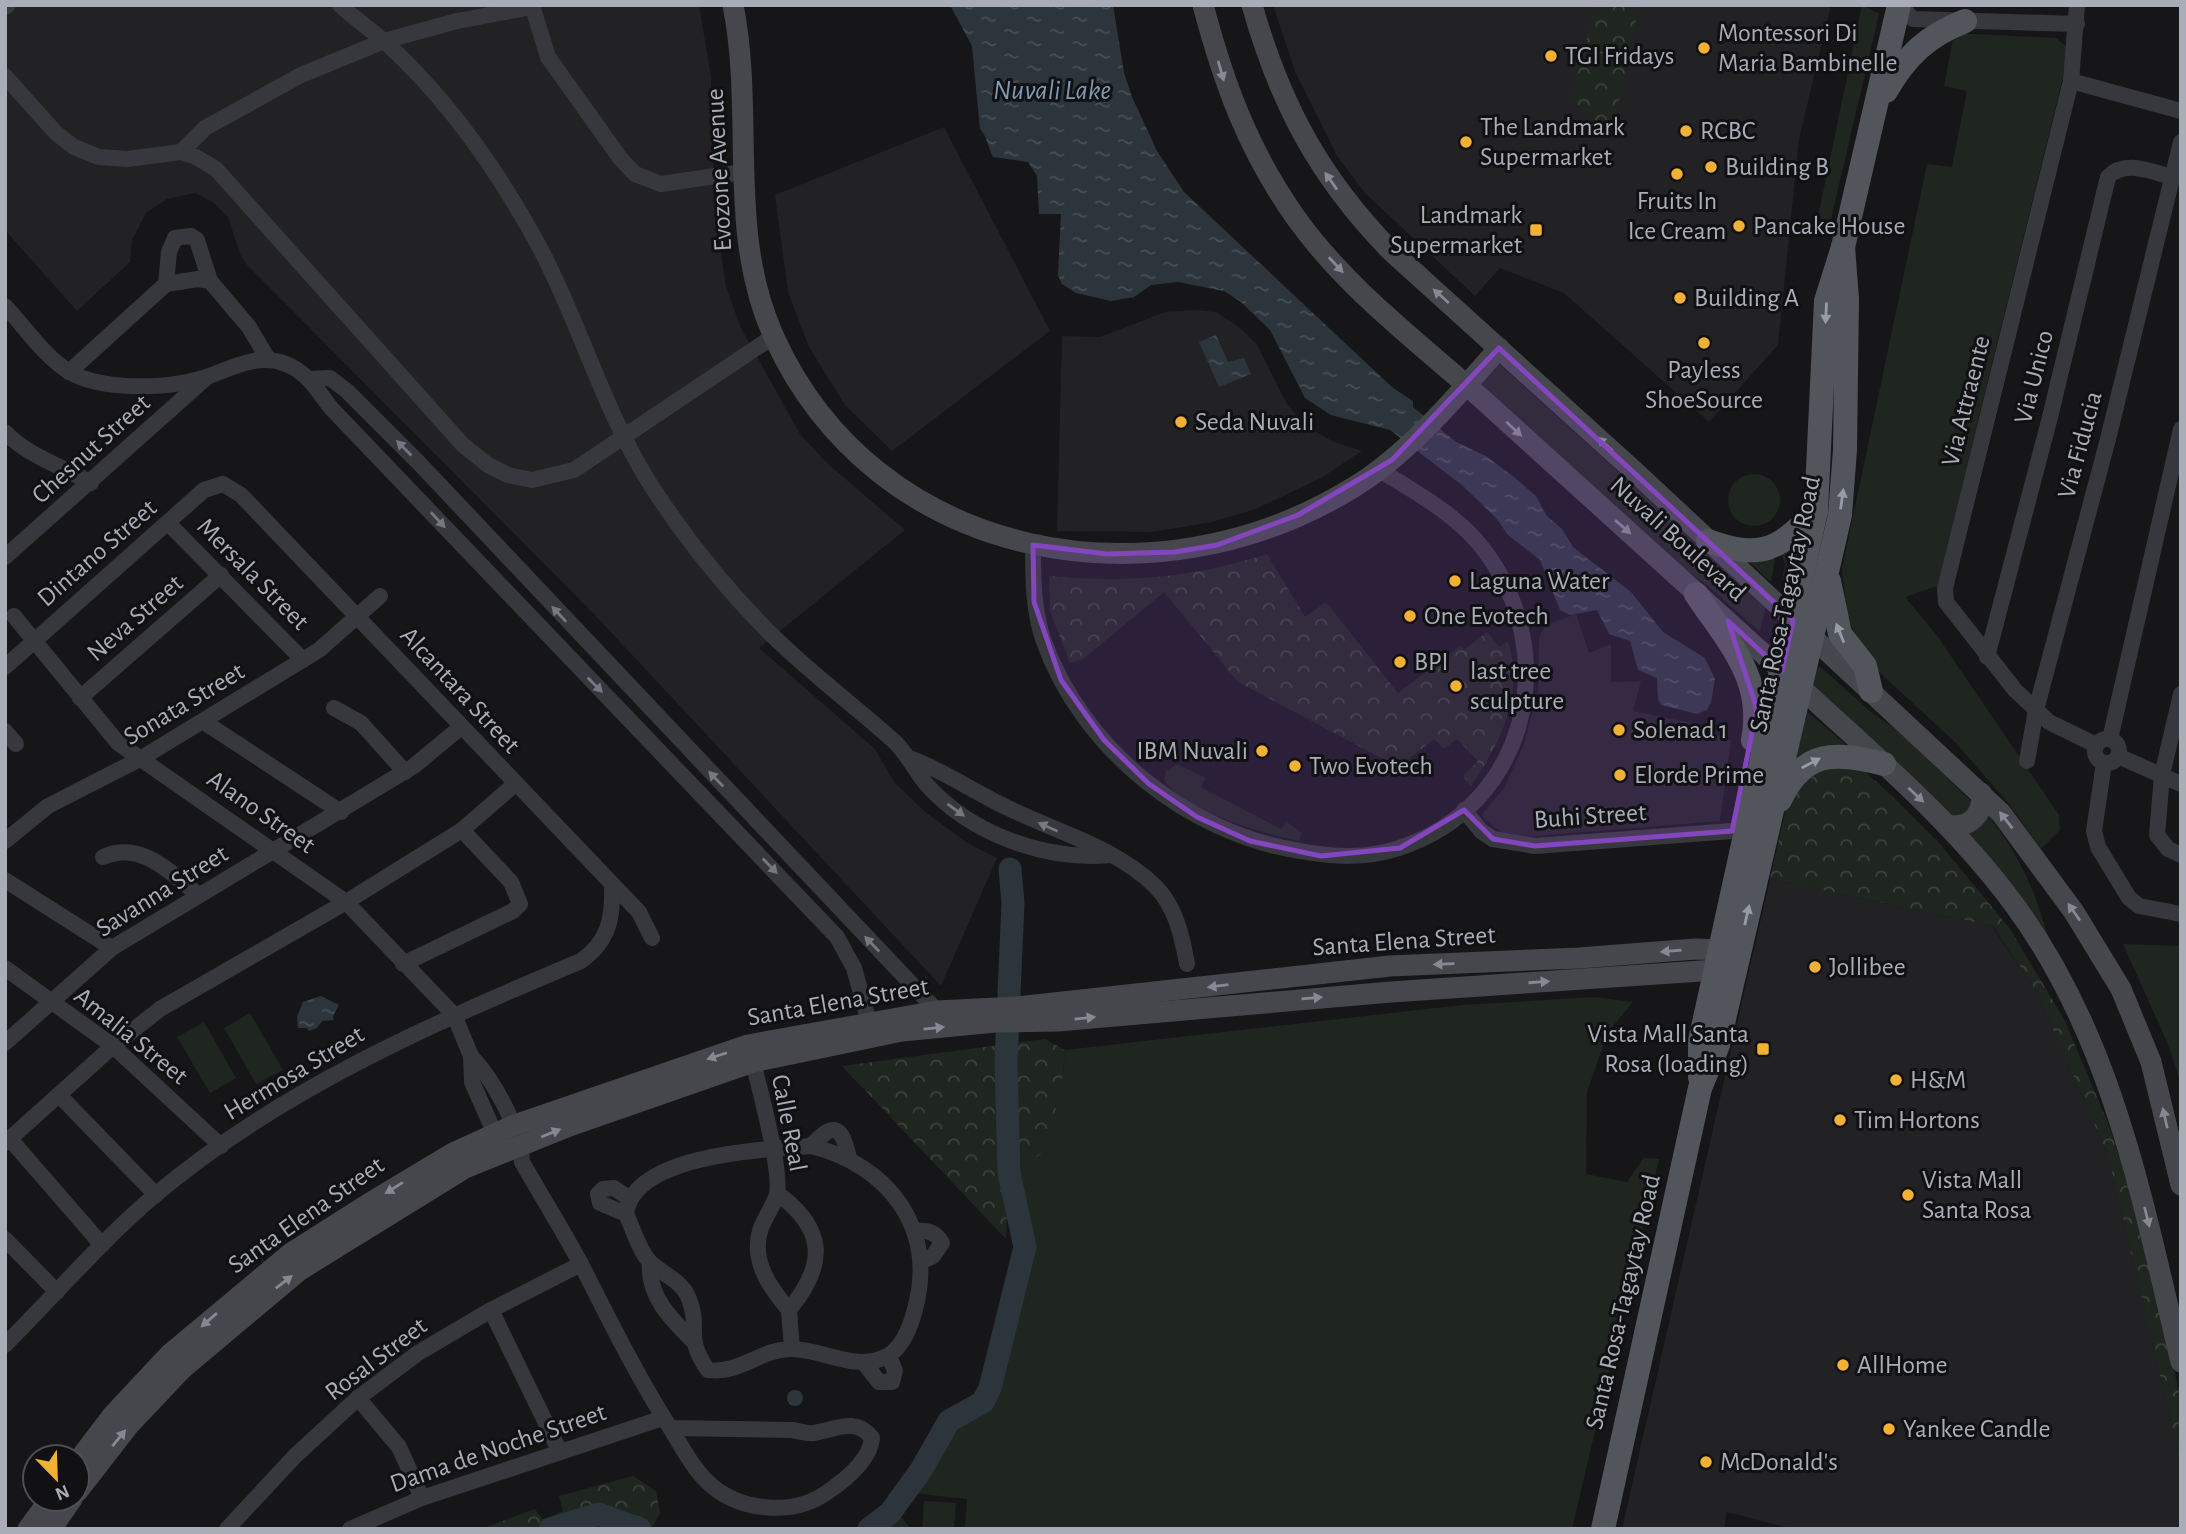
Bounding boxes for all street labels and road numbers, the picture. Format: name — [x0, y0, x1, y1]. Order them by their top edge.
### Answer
street label: Evozone Avenue — [702, 88, 736, 252]
street label: Via Unico — [2010, 328, 2058, 426]
street label: Via Attraente — [1937, 333, 1995, 469]
street label: Chesnut Street — [27, 389, 155, 509]
street label: Via Fiducia — [2053, 389, 2107, 501]
street label: Nuvali Boulevard — [1605, 472, 1751, 606]
street label: Santa Rosa-Tagaytay Road — [1745, 474, 1825, 734]
street label: Dintano Street — [33, 495, 161, 611]
street label: Mersala Street — [192, 513, 314, 635]
street label: Neva Street — [82, 570, 188, 666]
street label: Alcantara Street — [395, 622, 525, 758]
street label: Sonata Street — [119, 658, 249, 750]
street label: Alano Street — [202, 766, 320, 858]
street label: Buhi Street — [1533, 799, 1647, 833]
street label: Savanna Street — [92, 840, 232, 942]
street label: Santa Elena Street — [1312, 922, 1496, 960]
street label: Santa Elena Street — [745, 973, 931, 1031]
street label: Amalia Street — [69, 983, 193, 1089]
street label: Hermosa Street — [219, 1021, 369, 1125]
street label: Calle Real — [767, 1072, 811, 1174]
street label: Santa Elena Street — [223, 1152, 389, 1278]
street label: Santa Rosa-Tagaytay Road — [1581, 1172, 1665, 1432]
street label: Rosal Street — [320, 1313, 432, 1405]
street label: Dama de Noche Street — [387, 1399, 609, 1497]

